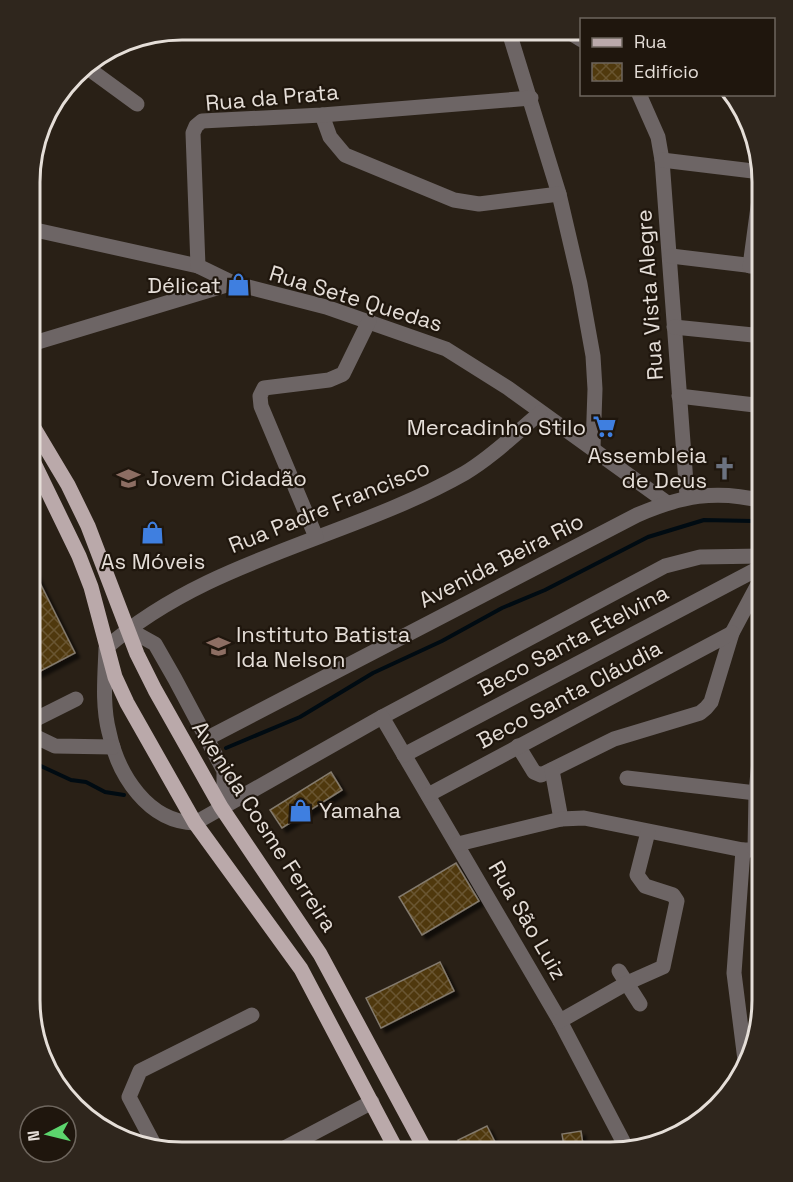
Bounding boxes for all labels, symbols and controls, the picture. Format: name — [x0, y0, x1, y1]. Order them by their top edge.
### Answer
legend — [580, 18, 775, 96]
text: Rua — [634, 30, 667, 53]
text: Edifício — [634, 60, 699, 83]
street label: Rua da Prata — [204, 77, 340, 117]
street label: Rua Vista Alegre — [629, 209, 669, 381]
street label: Rua Sete Quedas — [266, 258, 446, 338]
place label: Délicat — [147, 271, 221, 299]
shop icon: Délicat — [226, 272, 252, 298]
place label: Mercadinho Stilo — [407, 413, 586, 441]
supermarket icon: Mercadinho Stilo — [591, 414, 617, 440]
place label: Assembleia de Deus — [587, 441, 707, 494]
street label: Rua Padre Francisco — [224, 453, 434, 559]
church icon: Assembleia de Deus — [712, 455, 738, 481]
place label: Jovem Cidadão — [146, 464, 307, 492]
school or university icon: Jovem Cidadão — [115, 465, 141, 491]
street label: Avenida Beira Rio — [414, 506, 588, 614]
shop icon: As Móveis — [140, 519, 166, 545]
place label: As Móveis — [101, 547, 205, 575]
street label: Beco Santa Etelvina — [473, 578, 673, 702]
place label: Instituto Batista Ida Nelson — [236, 620, 411, 673]
street label: Beco Santa Cláudia — [472, 633, 666, 755]
school or university icon: Instituto Batista Ida Nelson — [205, 634, 231, 660]
street label: Avenida Cosme Ferreira — [186, 715, 344, 937]
place label: Yamaha — [319, 796, 401, 824]
shop icon: Yamaha — [288, 797, 314, 823]
street label: Rua São Luiz — [483, 855, 573, 985]
north arrow — [18, 1104, 78, 1164]
text: N — [23, 1129, 45, 1142]

